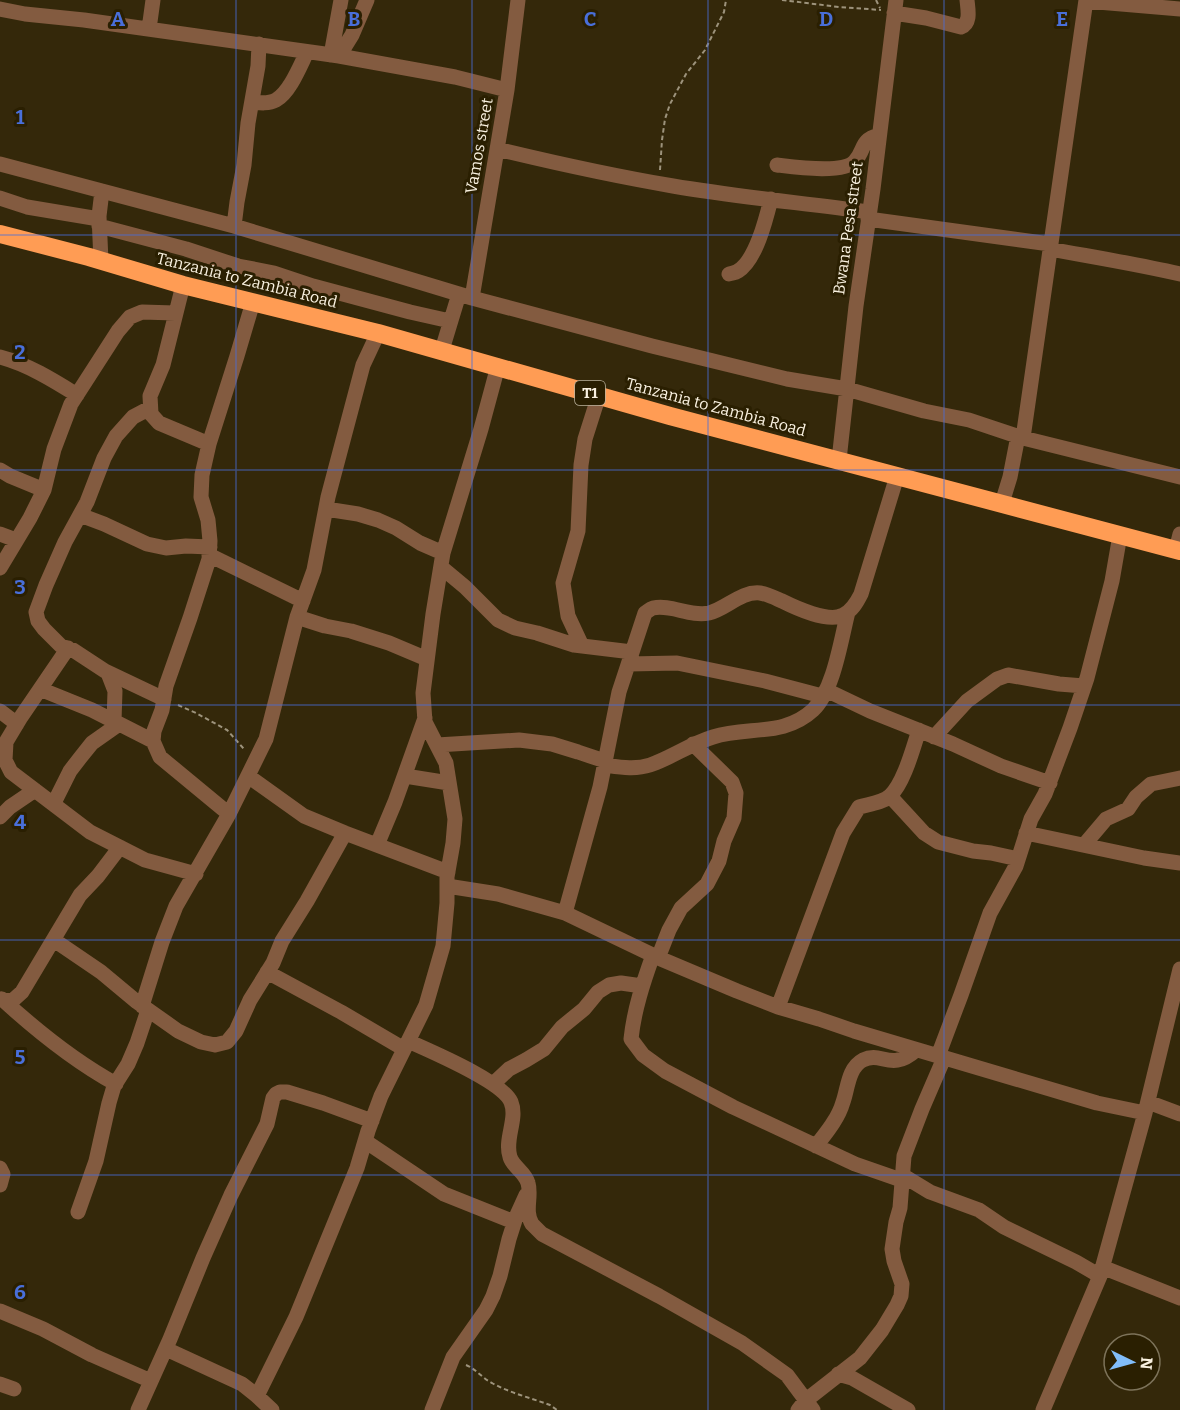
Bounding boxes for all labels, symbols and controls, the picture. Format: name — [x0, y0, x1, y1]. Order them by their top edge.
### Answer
text: A — [111, 7, 126, 31]
text: B — [348, 7, 361, 31]
text: C — [584, 7, 596, 31]
text: D — [819, 7, 833, 31]
text: E — [1056, 7, 1068, 31]
street label: Vamos street — [461, 96, 497, 196]
text: 1 — [16, 105, 25, 129]
street label: Bwana Pesa street — [829, 160, 867, 296]
street label: Tanzania to Zambia Road — [155, 248, 340, 312]
text: 2 — [14, 340, 26, 364]
street label: Tanzania to Zambia Road — [624, 374, 809, 440]
road number: T1 — [575, 381, 605, 405]
text: 3 — [14, 575, 26, 599]
text: 4 — [14, 810, 26, 834]
text: 5 — [15, 1045, 26, 1069]
text: 6 — [14, 1280, 26, 1304]
north arrow — [1102, 1332, 1162, 1392]
text: N — [1136, 1356, 1156, 1370]

